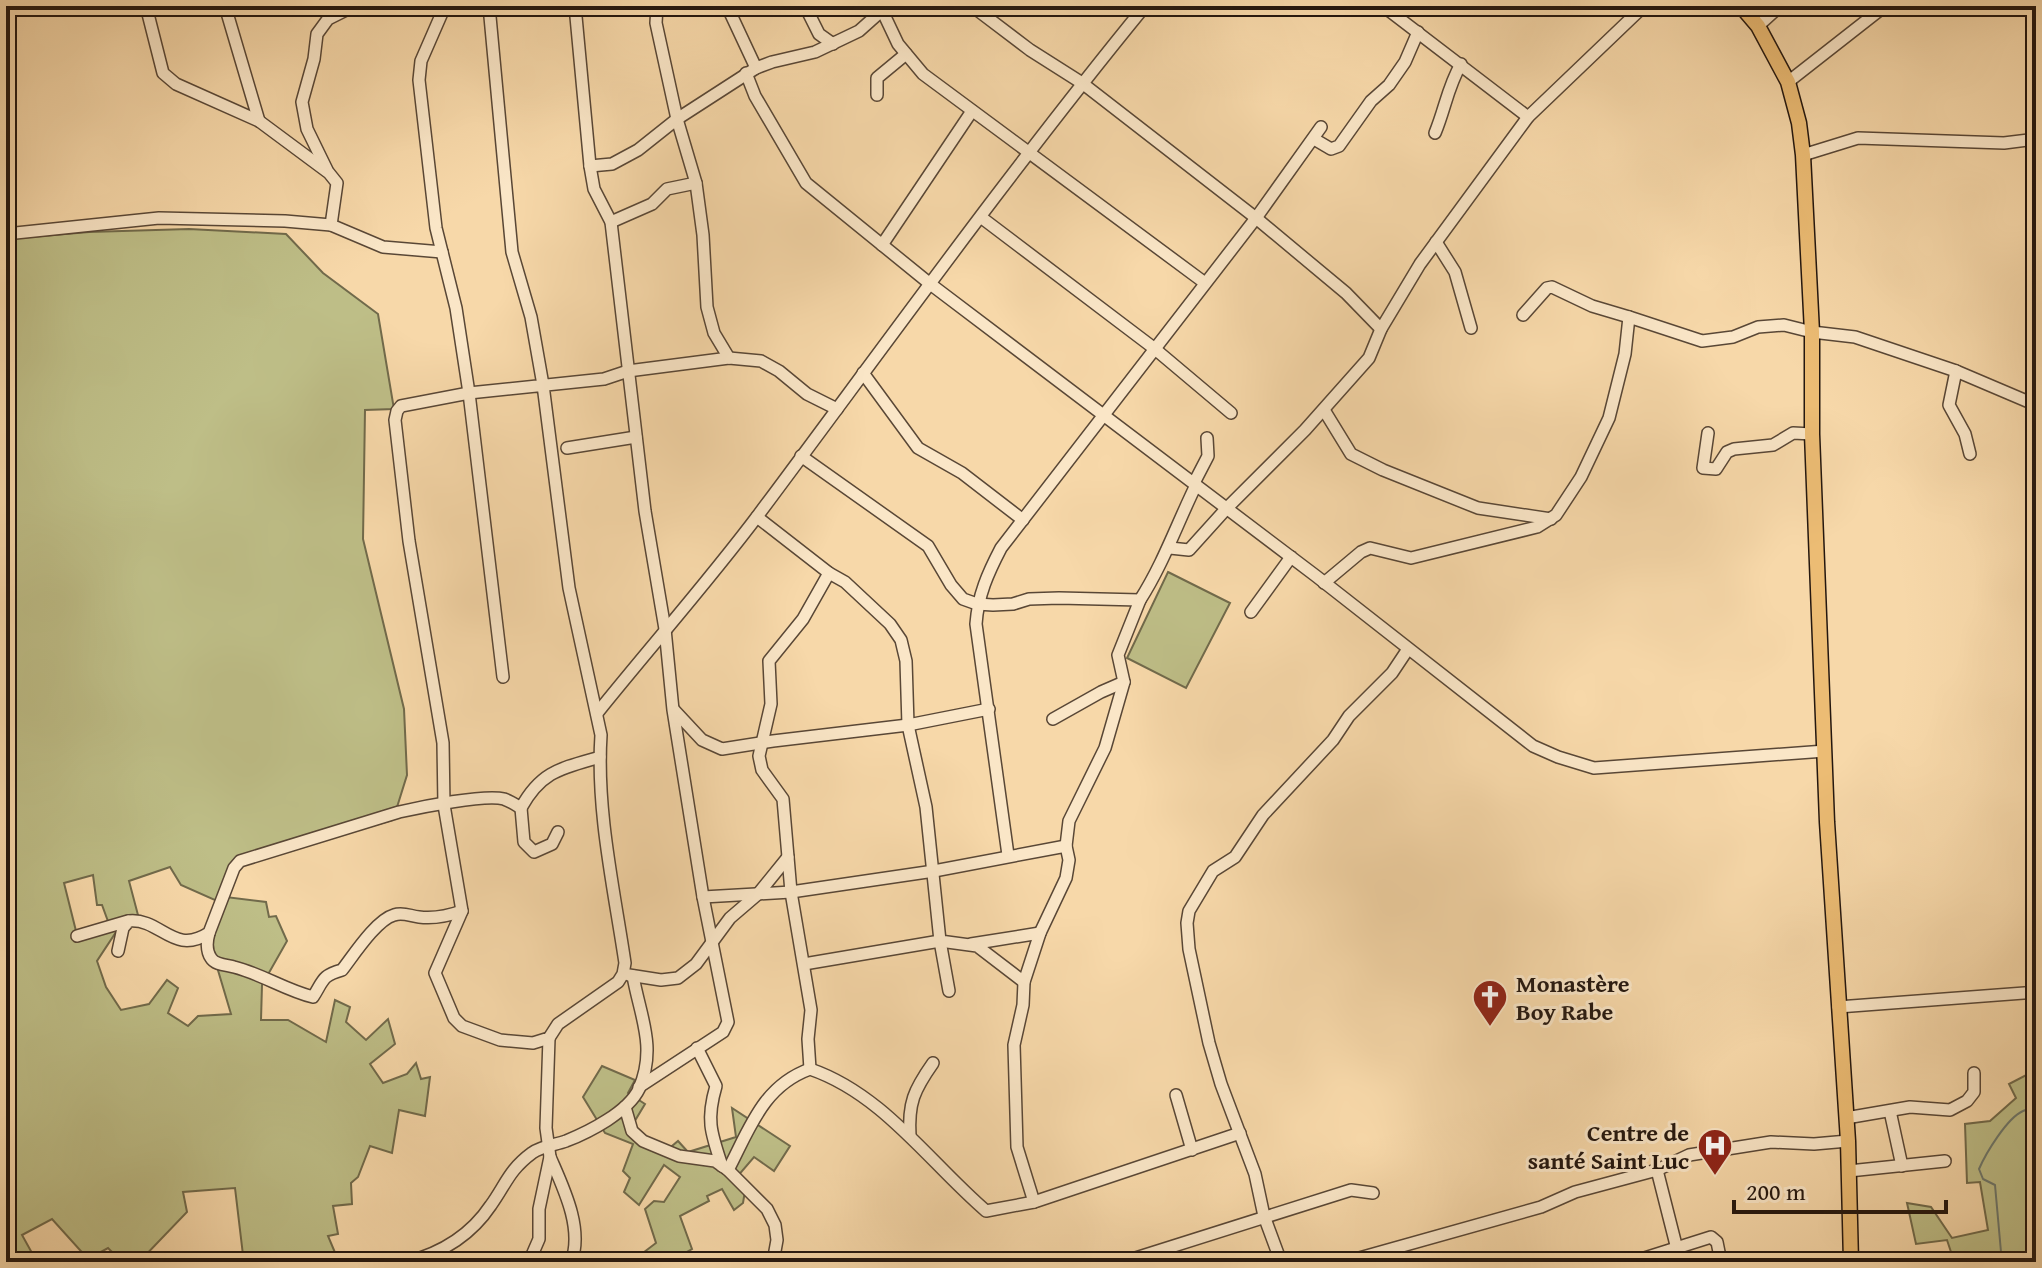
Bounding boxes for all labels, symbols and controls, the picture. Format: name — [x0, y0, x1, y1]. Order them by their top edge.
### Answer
place label: Monastère Boy Rabe — [1516, 966, 1630, 1029]
church icon: Monastère Boy Rabe — [1471, 978, 1509, 1028]
place label: Centre de santé Saint Luc — [1528, 1115, 1689, 1178]
hospital icon: Centre de santé Saint Luc — [1696, 1127, 1734, 1177]
scale bar — [1734, 1164, 1946, 1214]
text: 200 m — [1746, 1174, 1806, 1209]

